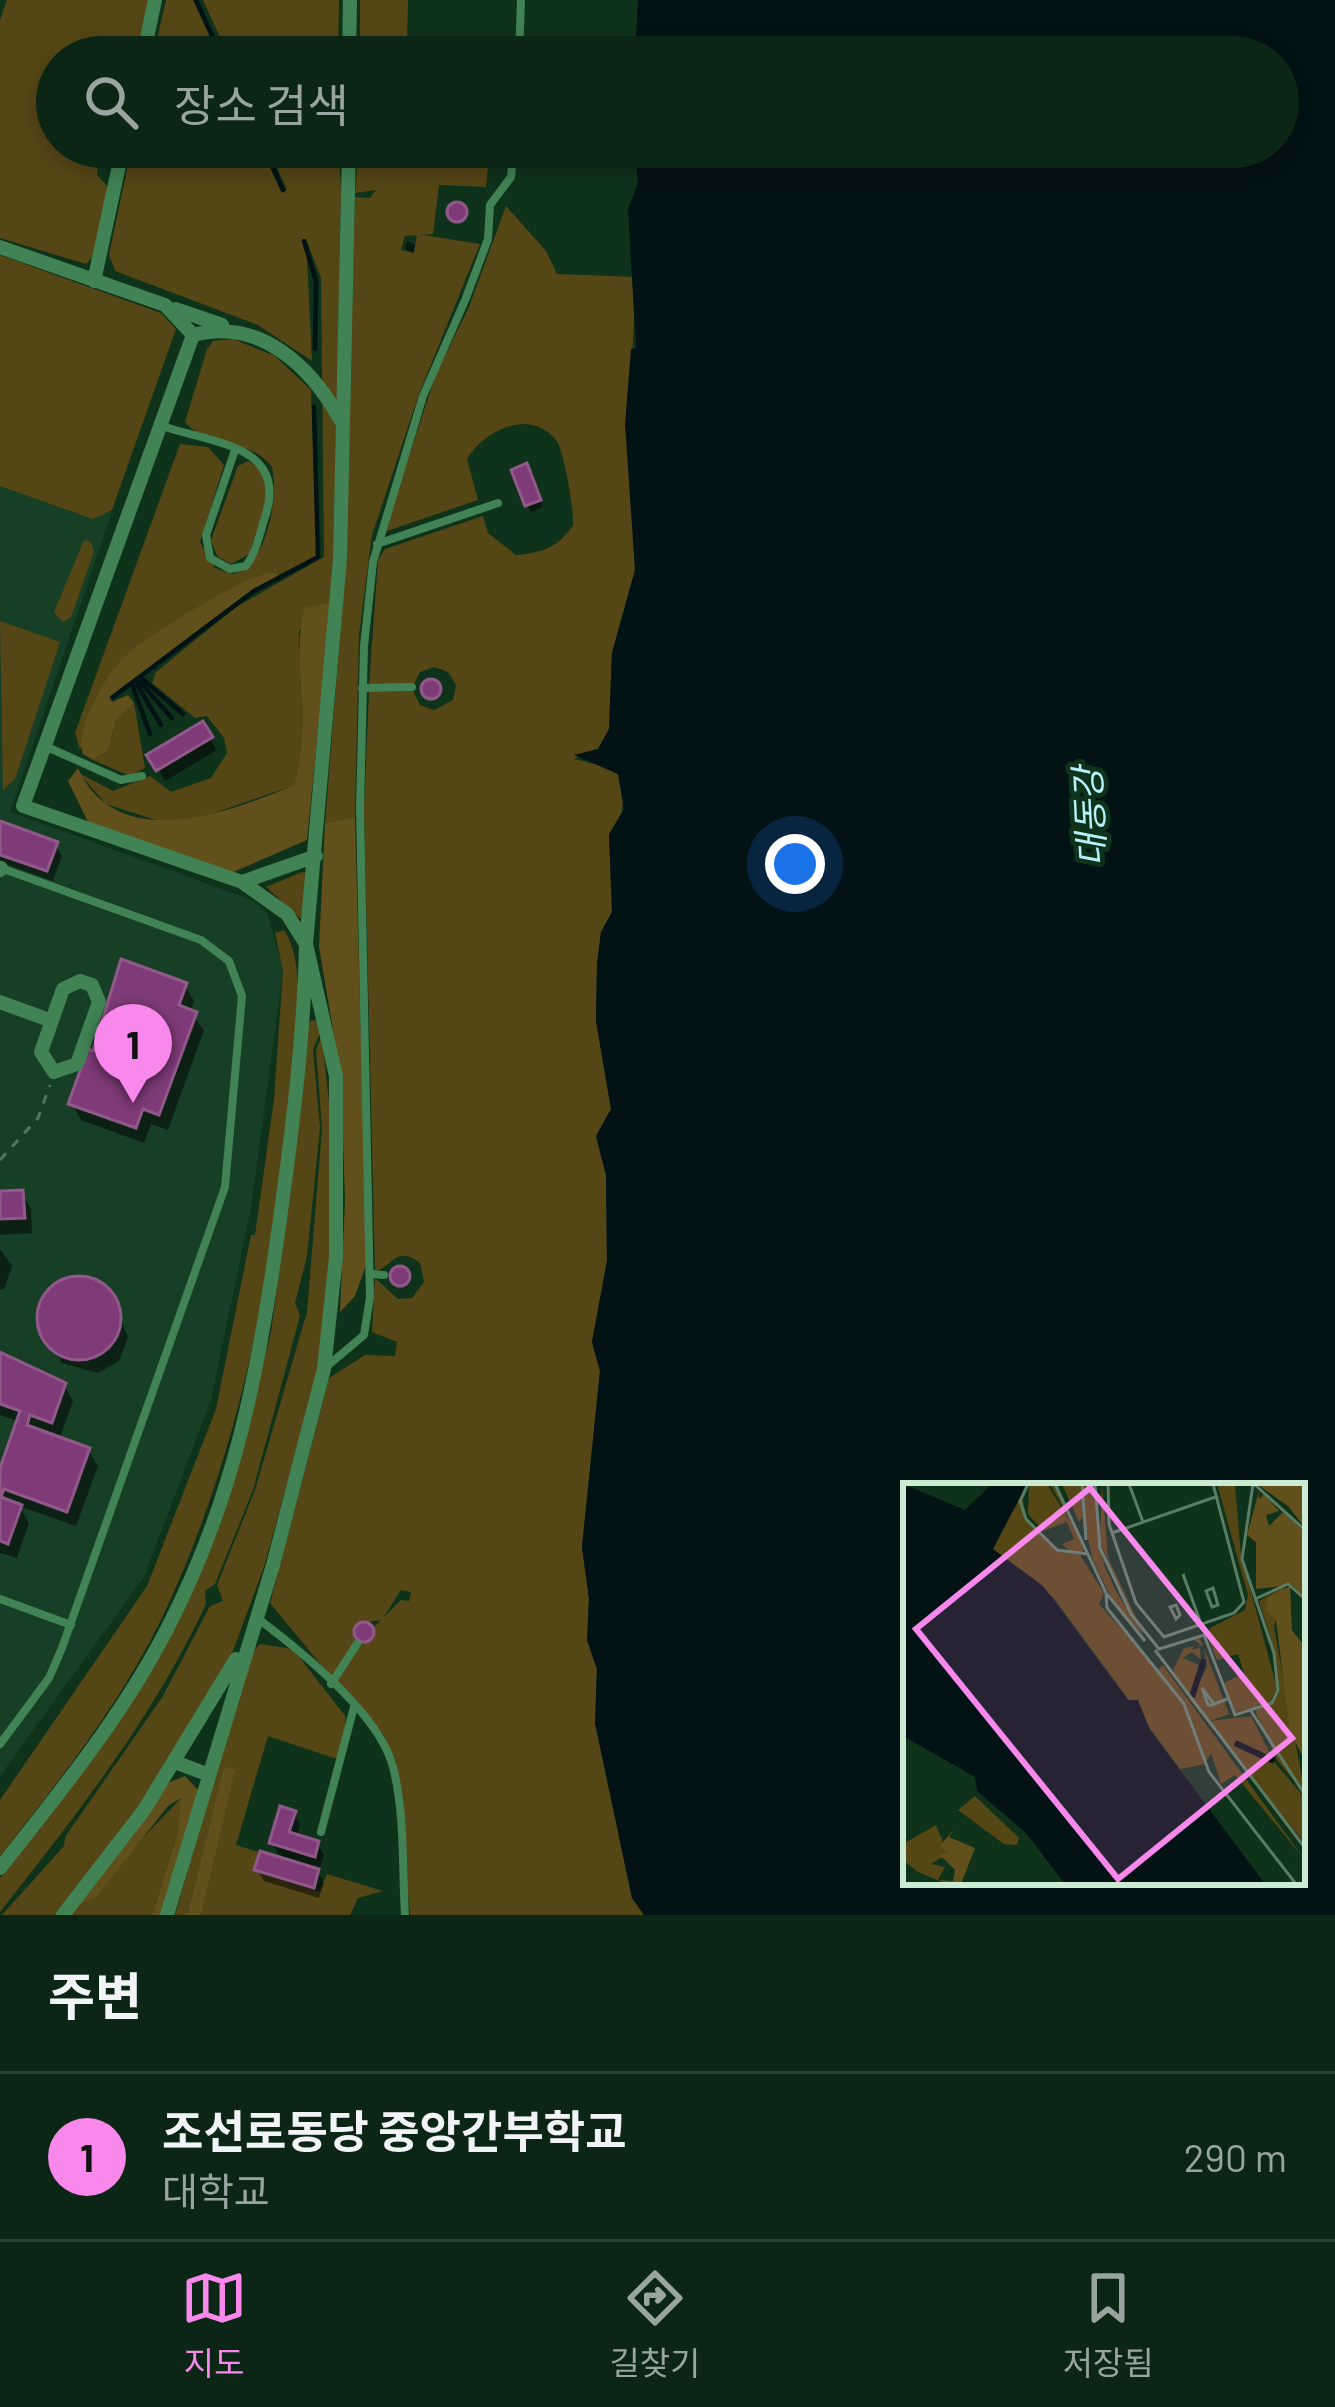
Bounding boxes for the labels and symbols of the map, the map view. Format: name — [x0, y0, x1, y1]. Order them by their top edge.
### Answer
water label: 대동강 — [1064, 761, 1113, 868]
your location — [765, 834, 825, 894]
pin: 1 — [94, 1004, 172, 1103]
inset map — [903, 1483, 1305, 1885]

